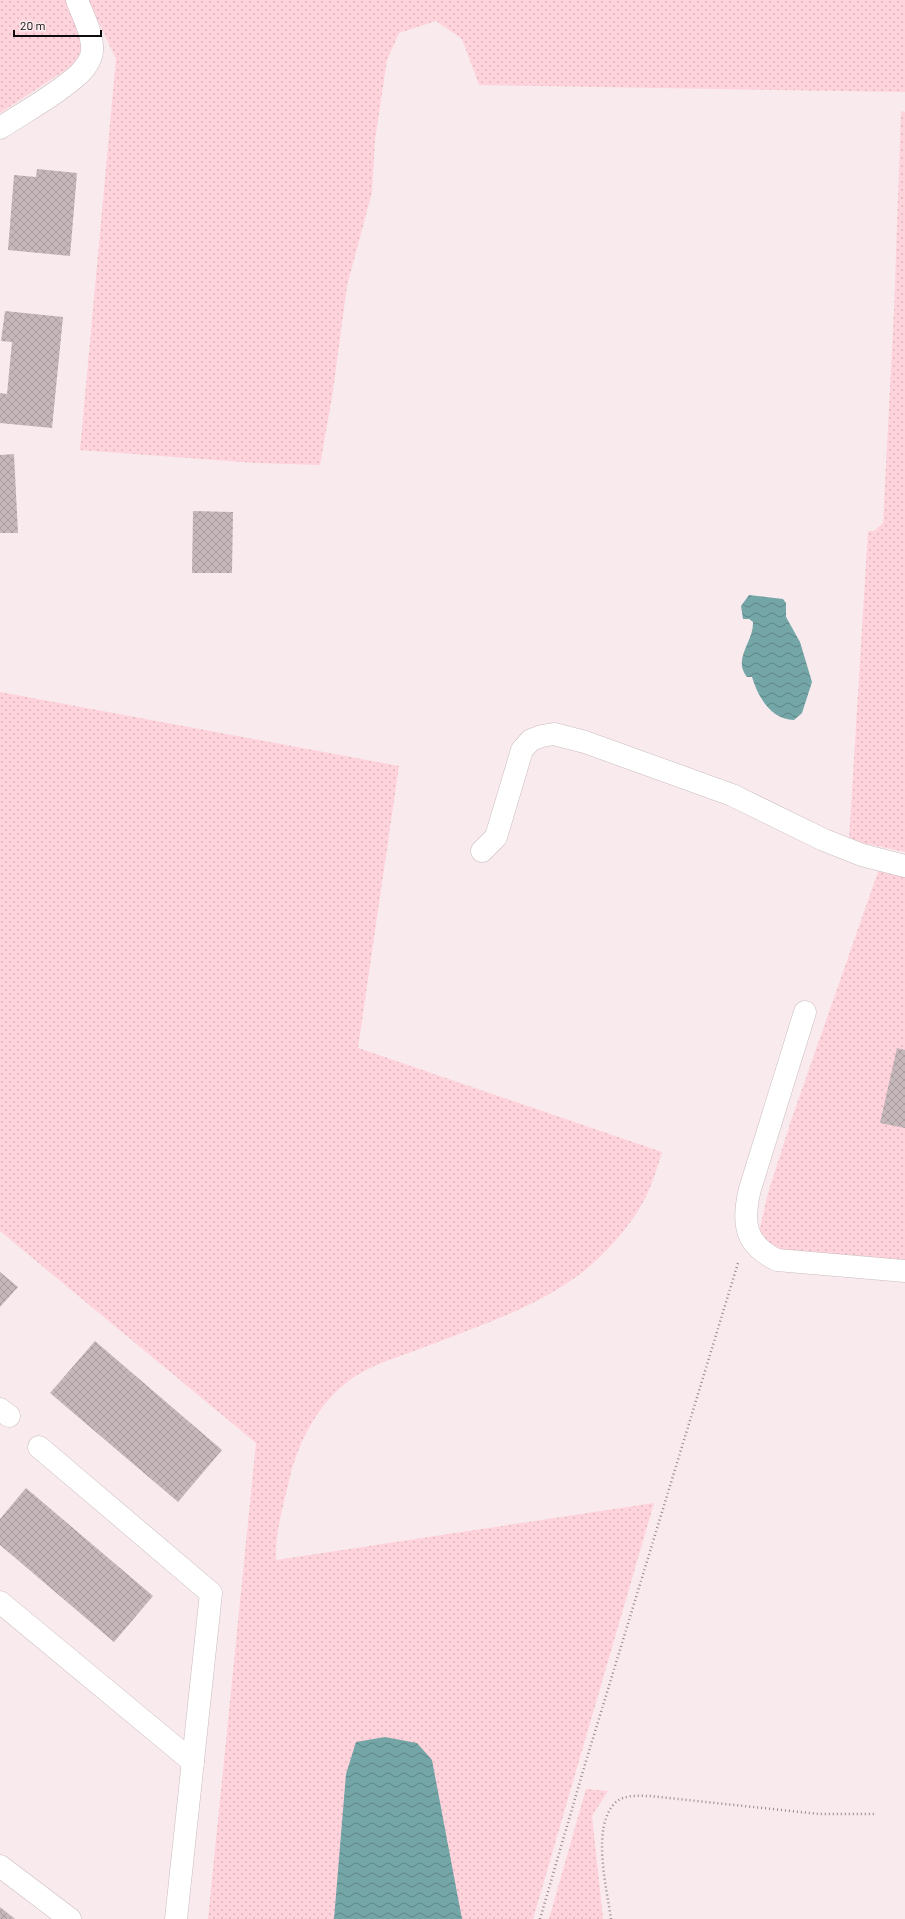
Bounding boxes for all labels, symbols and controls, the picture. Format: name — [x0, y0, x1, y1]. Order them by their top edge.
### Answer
scale bar — [14, 12, 101, 38]
text: 20 m — [20, 18, 46, 32]

